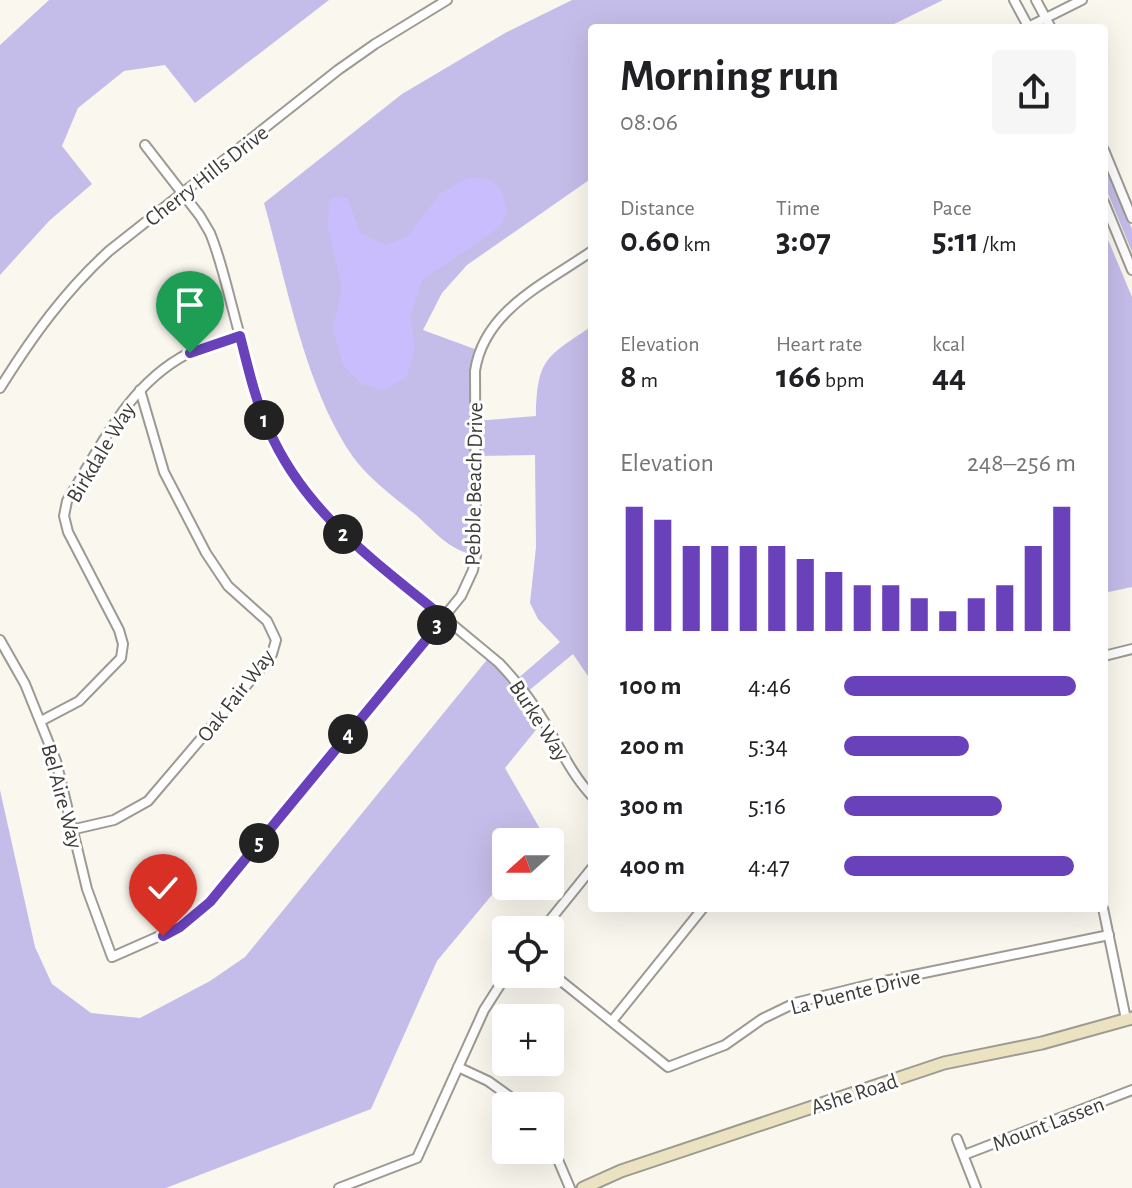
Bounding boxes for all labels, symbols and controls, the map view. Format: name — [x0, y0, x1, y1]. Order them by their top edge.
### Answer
button: share — [992, 50, 1076, 134]
text: Morning run — [620, 55, 839, 99]
text: 08:06 — [620, 109, 678, 135]
street label: Cherry Hills Drive — [141, 121, 272, 230]
text: Distance — [620, 197, 695, 219]
text: Time — [776, 197, 820, 219]
text: Pace — [932, 197, 972, 219]
text: 0.60 — [620, 224, 680, 258]
text: 3:07 — [776, 224, 831, 258]
text: 5:11 — [932, 224, 979, 258]
text: km — [680, 233, 711, 255]
text: /km — [979, 233, 1017, 255]
pin — [156, 271, 224, 353]
icon: arrive — [168, 283, 212, 327]
text: Elevation — [620, 333, 700, 355]
text: Heart rate — [776, 333, 862, 355]
text: kcal — [932, 333, 966, 355]
text: 8 — [620, 360, 637, 394]
text: 166 — [776, 360, 821, 394]
text: 44 — [932, 360, 966, 394]
text: m — [637, 369, 658, 391]
text: bpm — [821, 369, 865, 391]
street label: Birkdale Way — [62, 398, 140, 506]
pin: 1 — [244, 400, 284, 440]
street label: Pebble Beach Drive — [462, 402, 486, 566]
text: 1 — [260, 409, 268, 431]
text: Elevation — [620, 450, 714, 476]
text: 248–256 m — [967, 450, 1076, 476]
pin: 2 — [323, 514, 363, 554]
text: 2 — [338, 523, 348, 545]
pin: 3 — [417, 605, 457, 645]
text: 3 — [432, 614, 442, 636]
street label: Oak Fair Way — [193, 645, 279, 746]
text: 100 m — [620, 673, 681, 699]
text: 4:46 — [748, 673, 791, 699]
street label: Burke Way — [505, 676, 574, 765]
pin: 4 — [328, 714, 368, 754]
text: 4 — [342, 723, 354, 745]
text: 200 m — [620, 733, 684, 759]
text: 5:34 — [748, 733, 788, 759]
street label: Bel Aire Way — [38, 742, 87, 852]
text: 300 m — [620, 793, 683, 819]
text: 5:16 — [748, 793, 786, 819]
pin: 5 — [239, 823, 279, 863]
north arrow — [492, 828, 564, 900]
map controls — [492, 828, 564, 1164]
text: 5 — [254, 832, 264, 854]
text: 400 m — [620, 853, 685, 879]
text: 4:47 — [748, 853, 790, 879]
pin — [129, 854, 197, 936]
icon: check — [141, 866, 185, 910]
button: locate — [492, 916, 564, 988]
street label: La Puente Drive — [788, 965, 922, 1019]
button: + — [492, 1004, 564, 1076]
street label: Ashe Road — [808, 1070, 900, 1118]
button: − — [492, 1092, 564, 1164]
street label: Mount Lassen — [989, 1093, 1107, 1155]

